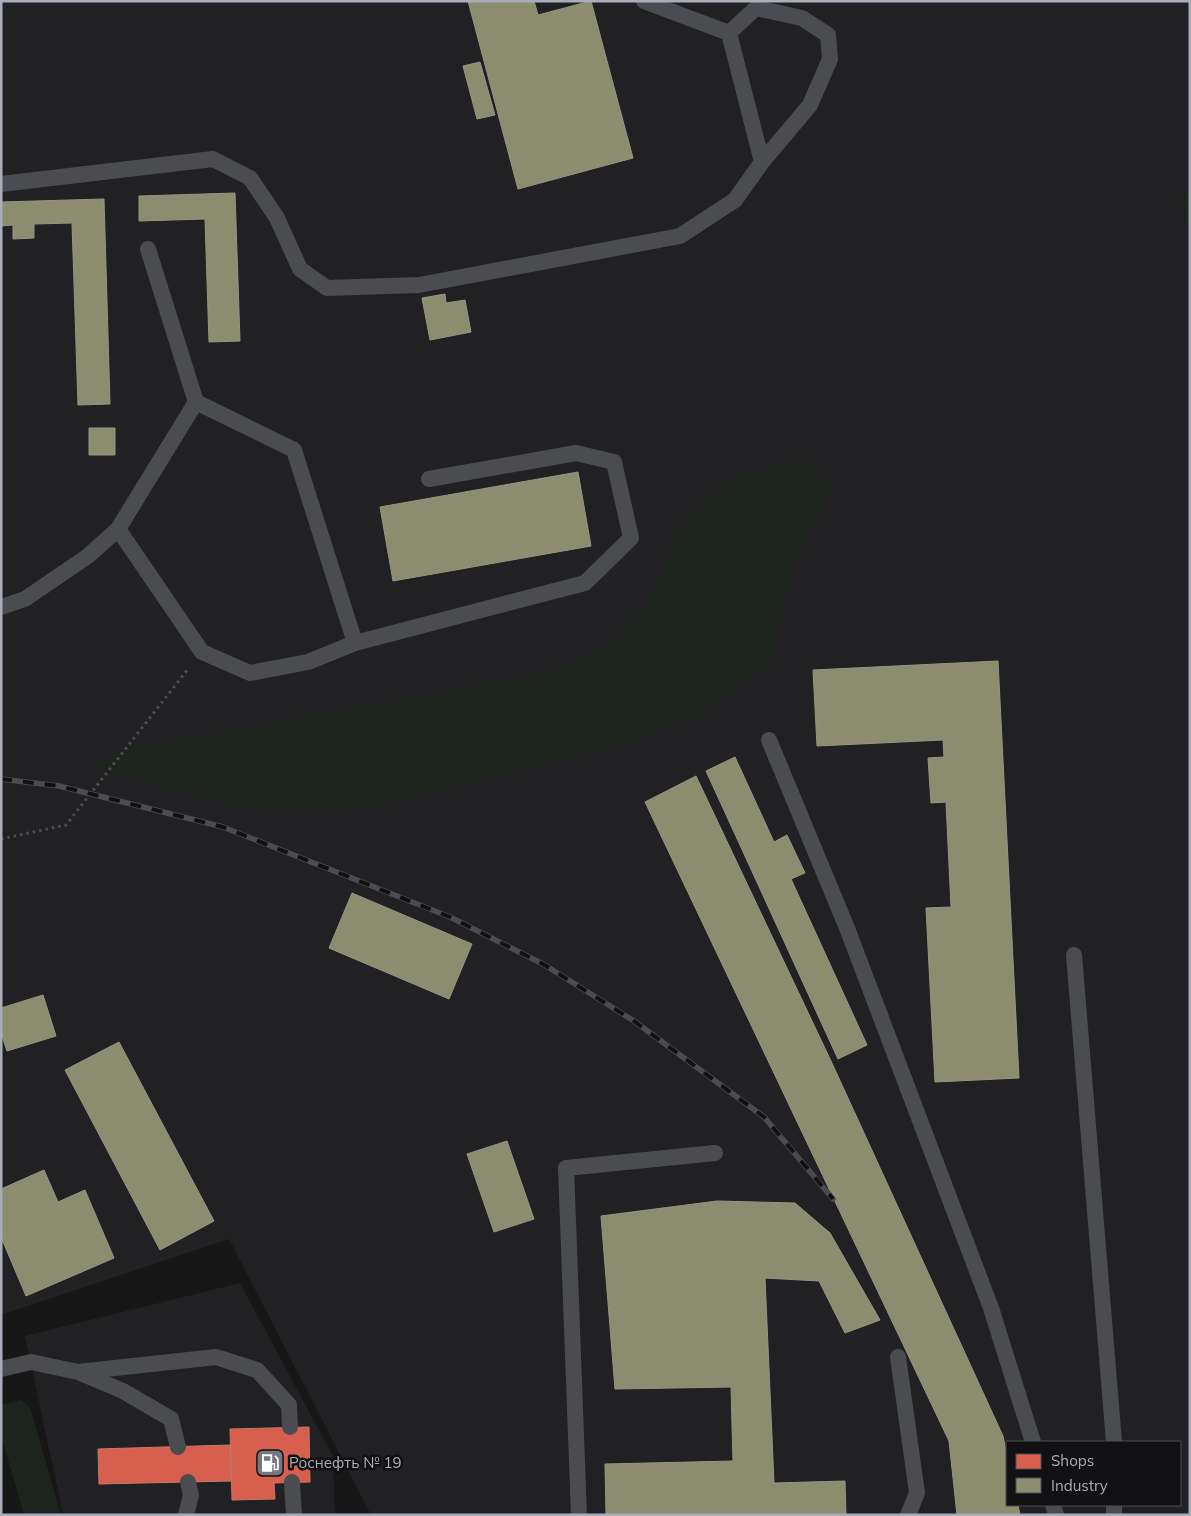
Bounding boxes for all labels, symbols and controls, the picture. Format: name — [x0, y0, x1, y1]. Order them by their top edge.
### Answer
legend — [1006, 1441, 1181, 1506]
fuel station icon: Роснефть № 19 — [255, 1448, 285, 1478]
text: Shops — [1051, 1451, 1094, 1470]
place label: Роснефть № 19 — [289, 1453, 402, 1472]
text: Industry — [1051, 1476, 1108, 1495]

